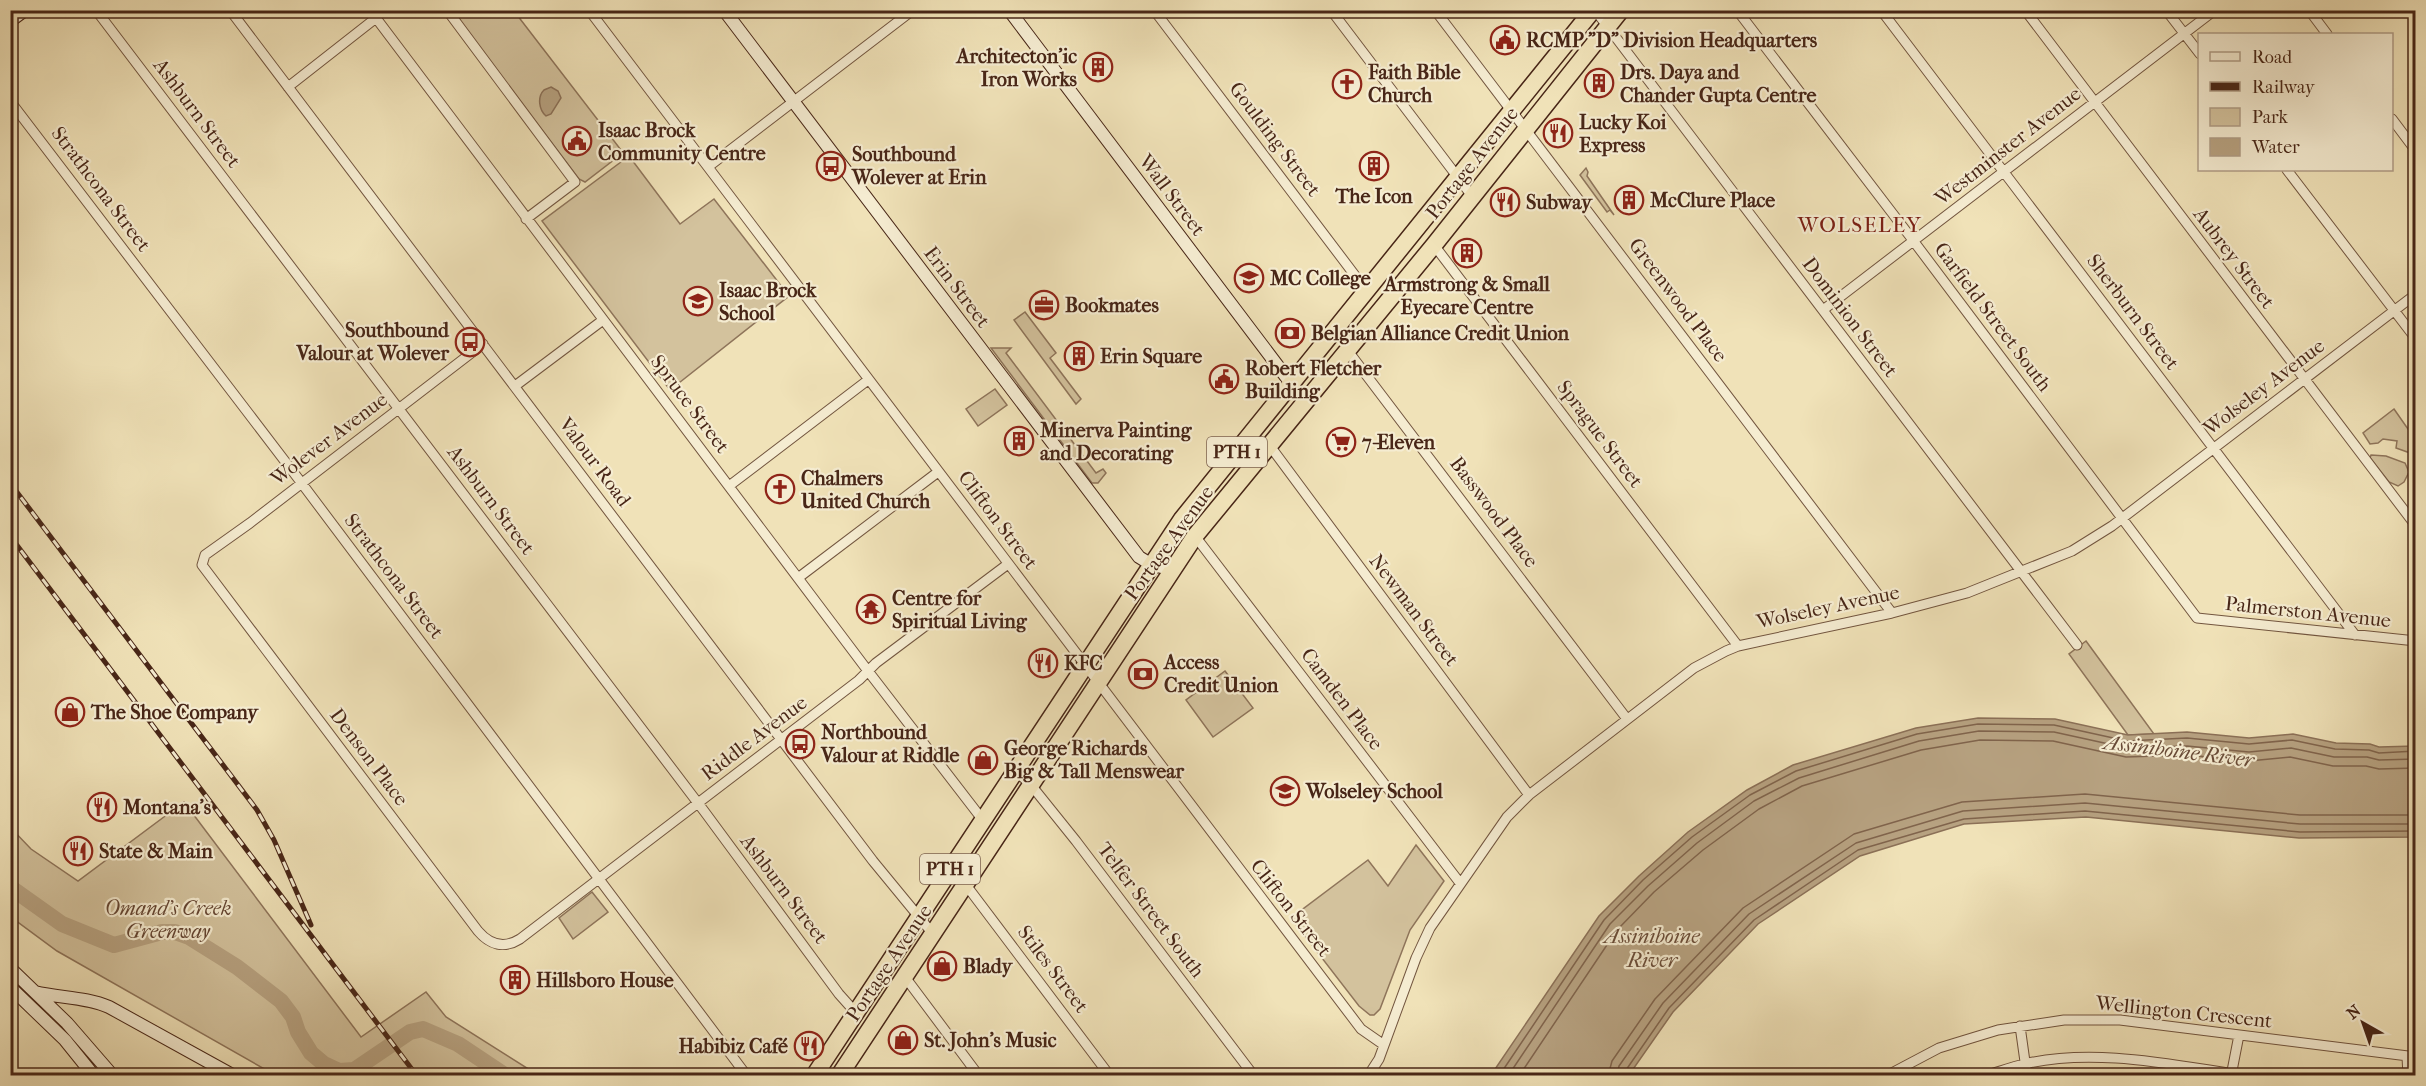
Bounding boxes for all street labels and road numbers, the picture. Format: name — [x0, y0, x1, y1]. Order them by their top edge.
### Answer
street label: Ashburn Street — [148, 53, 245, 172]
street label: Goulding Street — [1225, 77, 1325, 201]
street label: Westminster Avenue — [1930, 82, 2086, 211]
street label: Portage Avenue — [1421, 102, 1523, 224]
street label: Strathcona Street — [47, 122, 155, 256]
street label: Wall Street — [1133, 149, 1210, 240]
street label: Aubrey Street — [2188, 202, 2279, 313]
street label: Greenwood Place — [1624, 234, 1732, 367]
street label: Garfield Street South — [1930, 238, 2057, 397]
street label: Erin Street — [919, 242, 995, 332]
street label: Sherburn Street — [2082, 250, 2184, 374]
street label: Dominion Street — [1798, 253, 1902, 381]
street label: Wolseley Avenue — [2198, 334, 2329, 441]
street label: Spruce Street — [646, 350, 734, 458]
street label: Sprague Street — [1552, 376, 1648, 492]
street label: Wolever Avenue — [265, 388, 392, 491]
street label: Valour Road — [554, 412, 636, 512]
road number: PTH 1 — [1207, 437, 1267, 467]
street label: Ashburn Street — [442, 440, 539, 559]
street label: Basswood Place — [1445, 452, 1543, 572]
street label: Clifton Street — [954, 466, 1042, 574]
street label: Portage Avenue — [1120, 481, 1218, 605]
street label: Strathcona Street — [340, 509, 448, 643]
street label: Newman Street — [1365, 550, 1463, 670]
street label: Wolseley Avenue — [1753, 581, 1902, 634]
street label: Palmerston Avenue — [2224, 592, 2392, 632]
street label: Camden Place — [1296, 644, 1388, 755]
street label: Riddle Avenue — [697, 691, 811, 785]
street label: Denson Place — [325, 704, 413, 810]
street label: Ashburn Street — [735, 829, 832, 948]
street label: Telfer Street South — [1093, 838, 1210, 983]
road number: PTH 1 — [920, 854, 980, 884]
street label: Clifton Street — [1246, 855, 1336, 961]
street label: Portage Avenue — [841, 900, 937, 1026]
street label: Stiles Street — [1013, 921, 1093, 1017]
street label: Wellington Crescent — [2094, 991, 2273, 1033]

